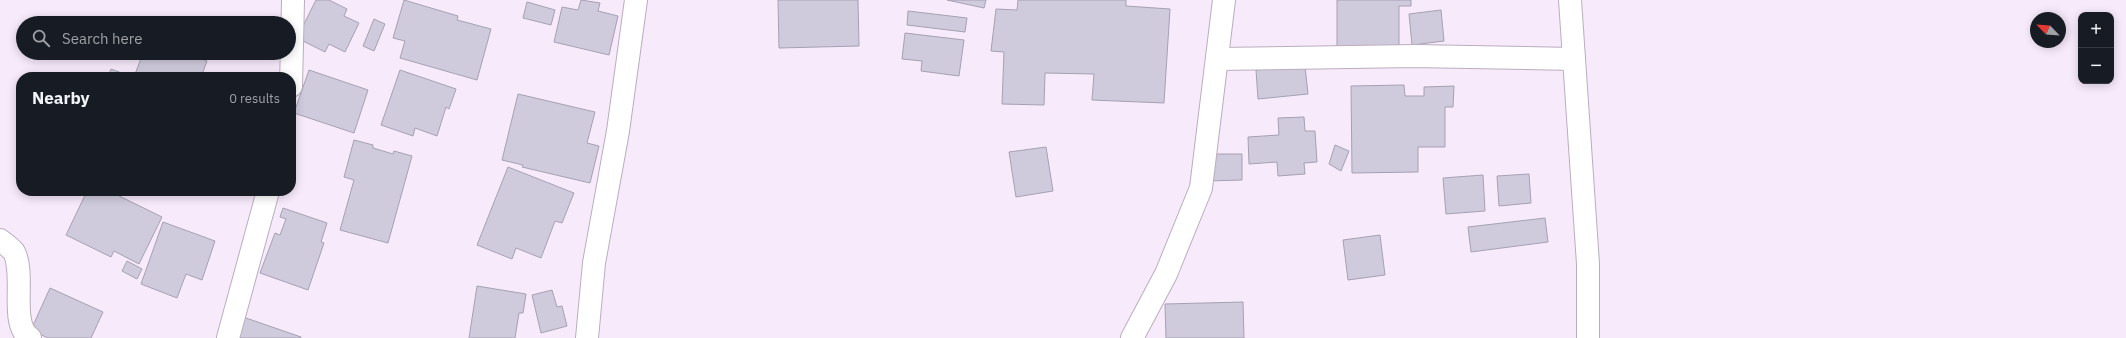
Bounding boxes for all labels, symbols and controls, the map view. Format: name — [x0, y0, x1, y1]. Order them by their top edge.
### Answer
north arrow — [2030, 12, 2066, 48]
map controls — [2078, 12, 2114, 84]
button: + — [2078, 12, 2114, 48]
search box — [16, 16, 296, 60]
icon: search — [30, 27, 52, 49]
text: Search here — [62, 29, 142, 48]
button: − — [2078, 48, 2114, 84]
text: Nearby — [32, 87, 90, 109]
text: 0 results — [229, 90, 280, 107]

